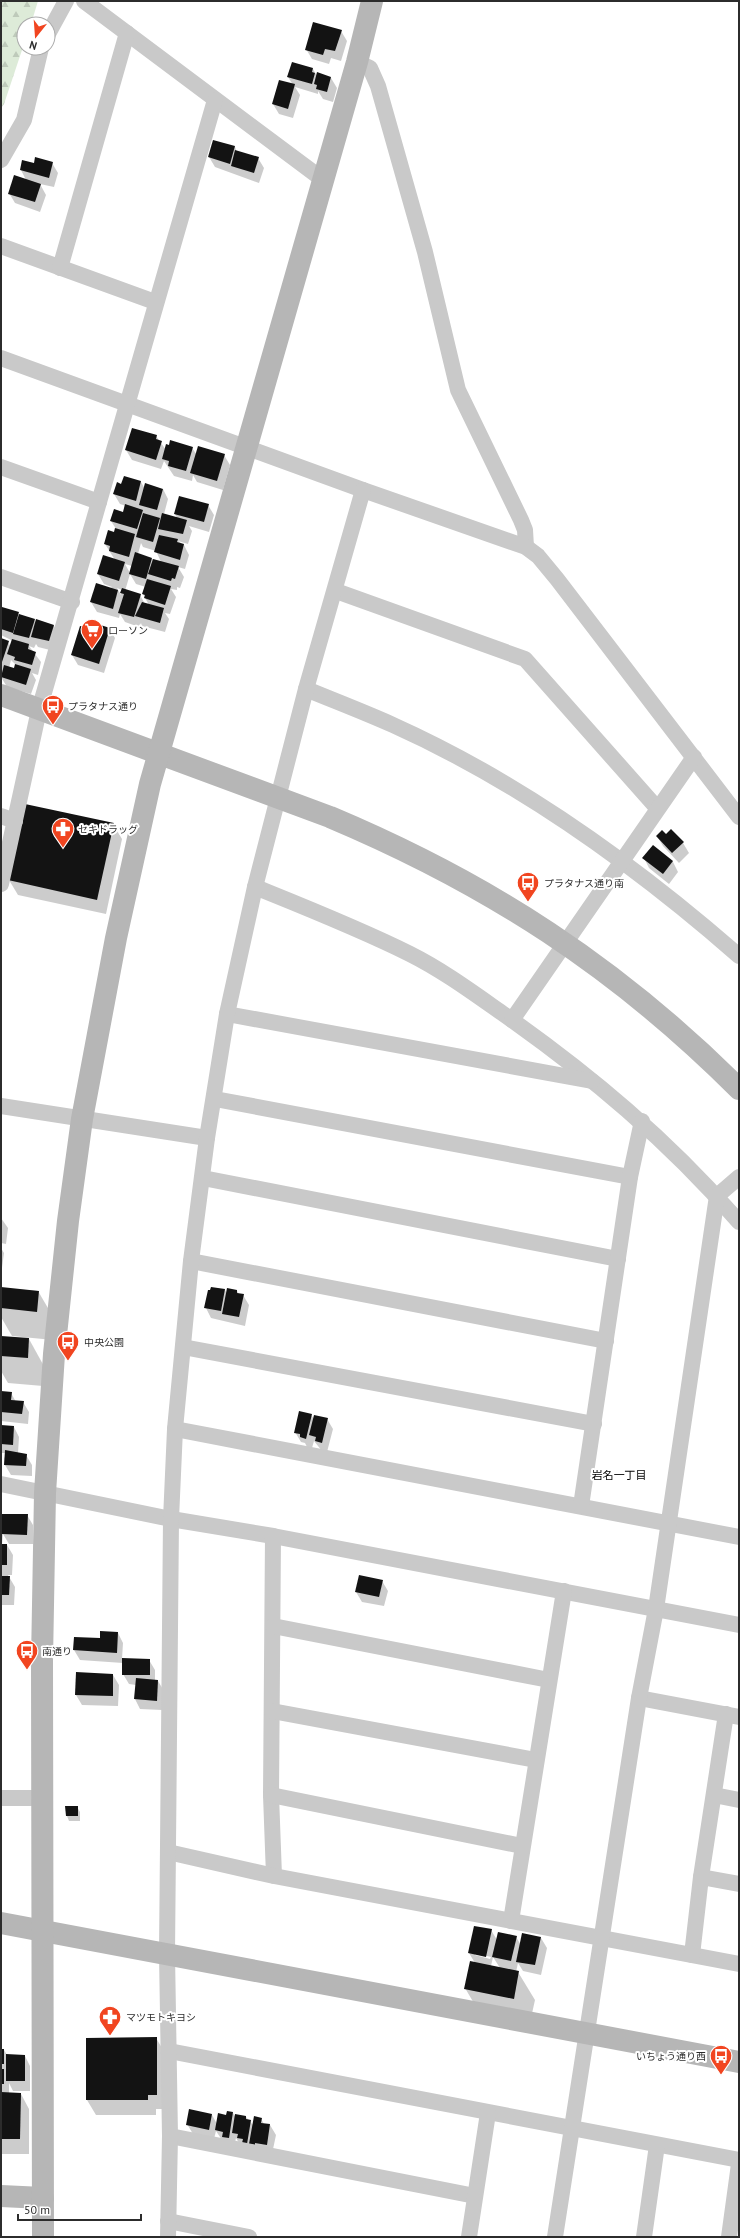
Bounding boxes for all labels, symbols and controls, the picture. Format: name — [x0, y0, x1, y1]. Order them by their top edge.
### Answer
north arrow — [16, 16, 56, 56]
text: N — [28, 38, 39, 53]
supermarket icon: ローソン — [79, 617, 105, 650]
place label: ローソン — [108, 624, 148, 637]
bus stop icon: プラタナス通り — [40, 693, 66, 726]
place label: プラタナス通り — [68, 700, 138, 713]
pharmacy icon: セキドラッグ — [50, 816, 76, 849]
place label: セキドラッグ — [78, 823, 138, 836]
bus stop icon: プラタナス通り南 — [515, 870, 541, 903]
place label: プラタナス通り南 — [544, 877, 624, 890]
bus stop icon: 中央公園 — [55, 1329, 81, 1362]
place label: 中央公園 — [84, 1336, 124, 1349]
district label: 岩名一丁目 — [592, 1468, 647, 1482]
bus stop icon: 南通り — [14, 1638, 40, 1671]
place label: 南通り — [42, 1645, 72, 1658]
pharmacy icon: マツモトキヨシ — [97, 2004, 123, 2037]
place label: マツモトキヨシ — [126, 2011, 196, 2024]
bus stop icon: いちょう通り西 — [708, 2043, 734, 2076]
place label: いちょう通り西 — [636, 2050, 706, 2063]
scale bar — [18, 2196, 141, 2222]
text: 50 m — [24, 2202, 50, 2217]

